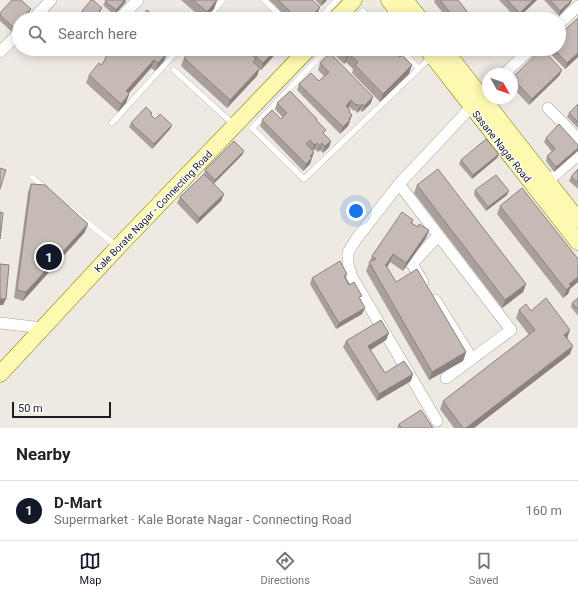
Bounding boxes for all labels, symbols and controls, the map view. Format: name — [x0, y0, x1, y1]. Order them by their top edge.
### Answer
search box — [12, 12, 566, 56]
icon: search — [26, 23, 48, 45]
text: Search here — [58, 25, 137, 43]
north arrow — [482, 68, 518, 104]
street label: Sasane Nagar Road — [470, 108, 533, 184]
street label: Kale Borate Nagar - Connecting Road — [92, 148, 214, 274]
your location — [346, 201, 366, 221]
pin: 1 — [36, 242, 62, 272]
scale bar — [12, 400, 111, 419]
text: 50 m — [18, 402, 43, 415]
text: Nearby — [16, 444, 71, 464]
text: D-Mart — [54, 494, 102, 512]
text: 1 — [25, 503, 33, 518]
text: 160 m — [525, 503, 562, 518]
text: Supermarket · Kale Borate Nagar - Connecting Road — [54, 512, 351, 527]
tab: Map — [79, 550, 101, 587]
tab: Directions — [260, 550, 310, 587]
tab: Saved — [469, 550, 499, 587]

